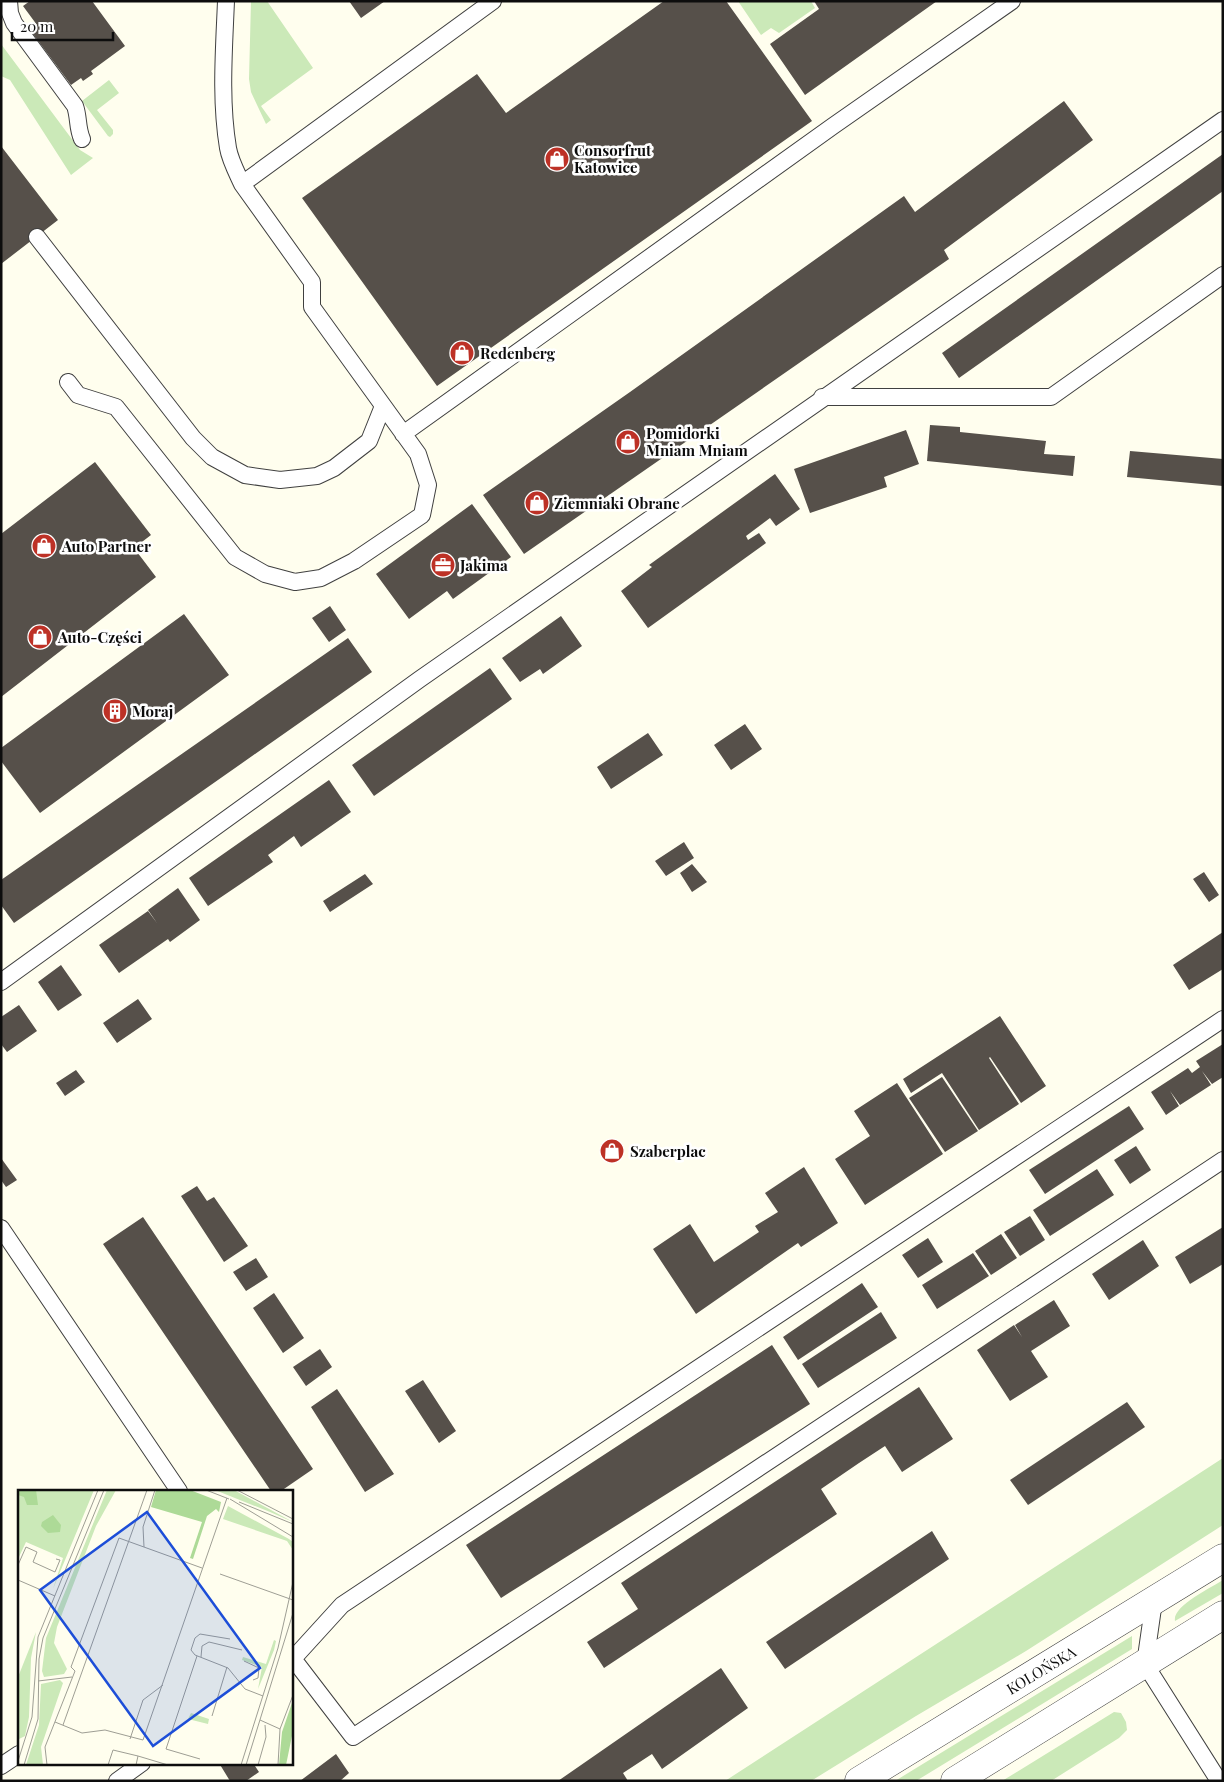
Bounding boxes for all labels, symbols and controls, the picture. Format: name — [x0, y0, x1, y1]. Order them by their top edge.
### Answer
scale bar — [12, 10, 114, 42]
text: 20 m — [20, 16, 54, 36]
place label: Consorfrut Katowice — [574, 140, 652, 177]
shop icon: Consorfrut Katowice — [544, 146, 570, 172]
shop icon: Redenberg — [449, 340, 475, 366]
place label: Redenberg — [480, 343, 556, 363]
place label: Pomidorki Mniam Mniam — [646, 423, 748, 460]
shop icon: Pomidorki Mniam Mniam — [615, 429, 641, 455]
shop icon: Ziemniaki Obrane — [524, 490, 550, 516]
place label: Ziemniaki Obrane — [554, 493, 680, 513]
shop icon: Auto Partner — [31, 533, 57, 559]
place label: Auto Partner — [61, 536, 151, 556]
office icon: Jakima — [430, 552, 456, 578]
place label: Jakima — [459, 555, 508, 575]
shop icon: Auto-Części — [27, 624, 53, 650]
place label: Auto-Części — [57, 627, 142, 647]
building icon: Moraj — [102, 698, 128, 724]
place label: Moraj — [132, 701, 173, 721]
shop icon: Szaberplac — [599, 1138, 625, 1164]
place label: Szaberplac — [630, 1141, 706, 1161]
inset map — [18, 1490, 292, 1764]
street label: KOLOŃSKA — [1002, 1641, 1080, 1699]

